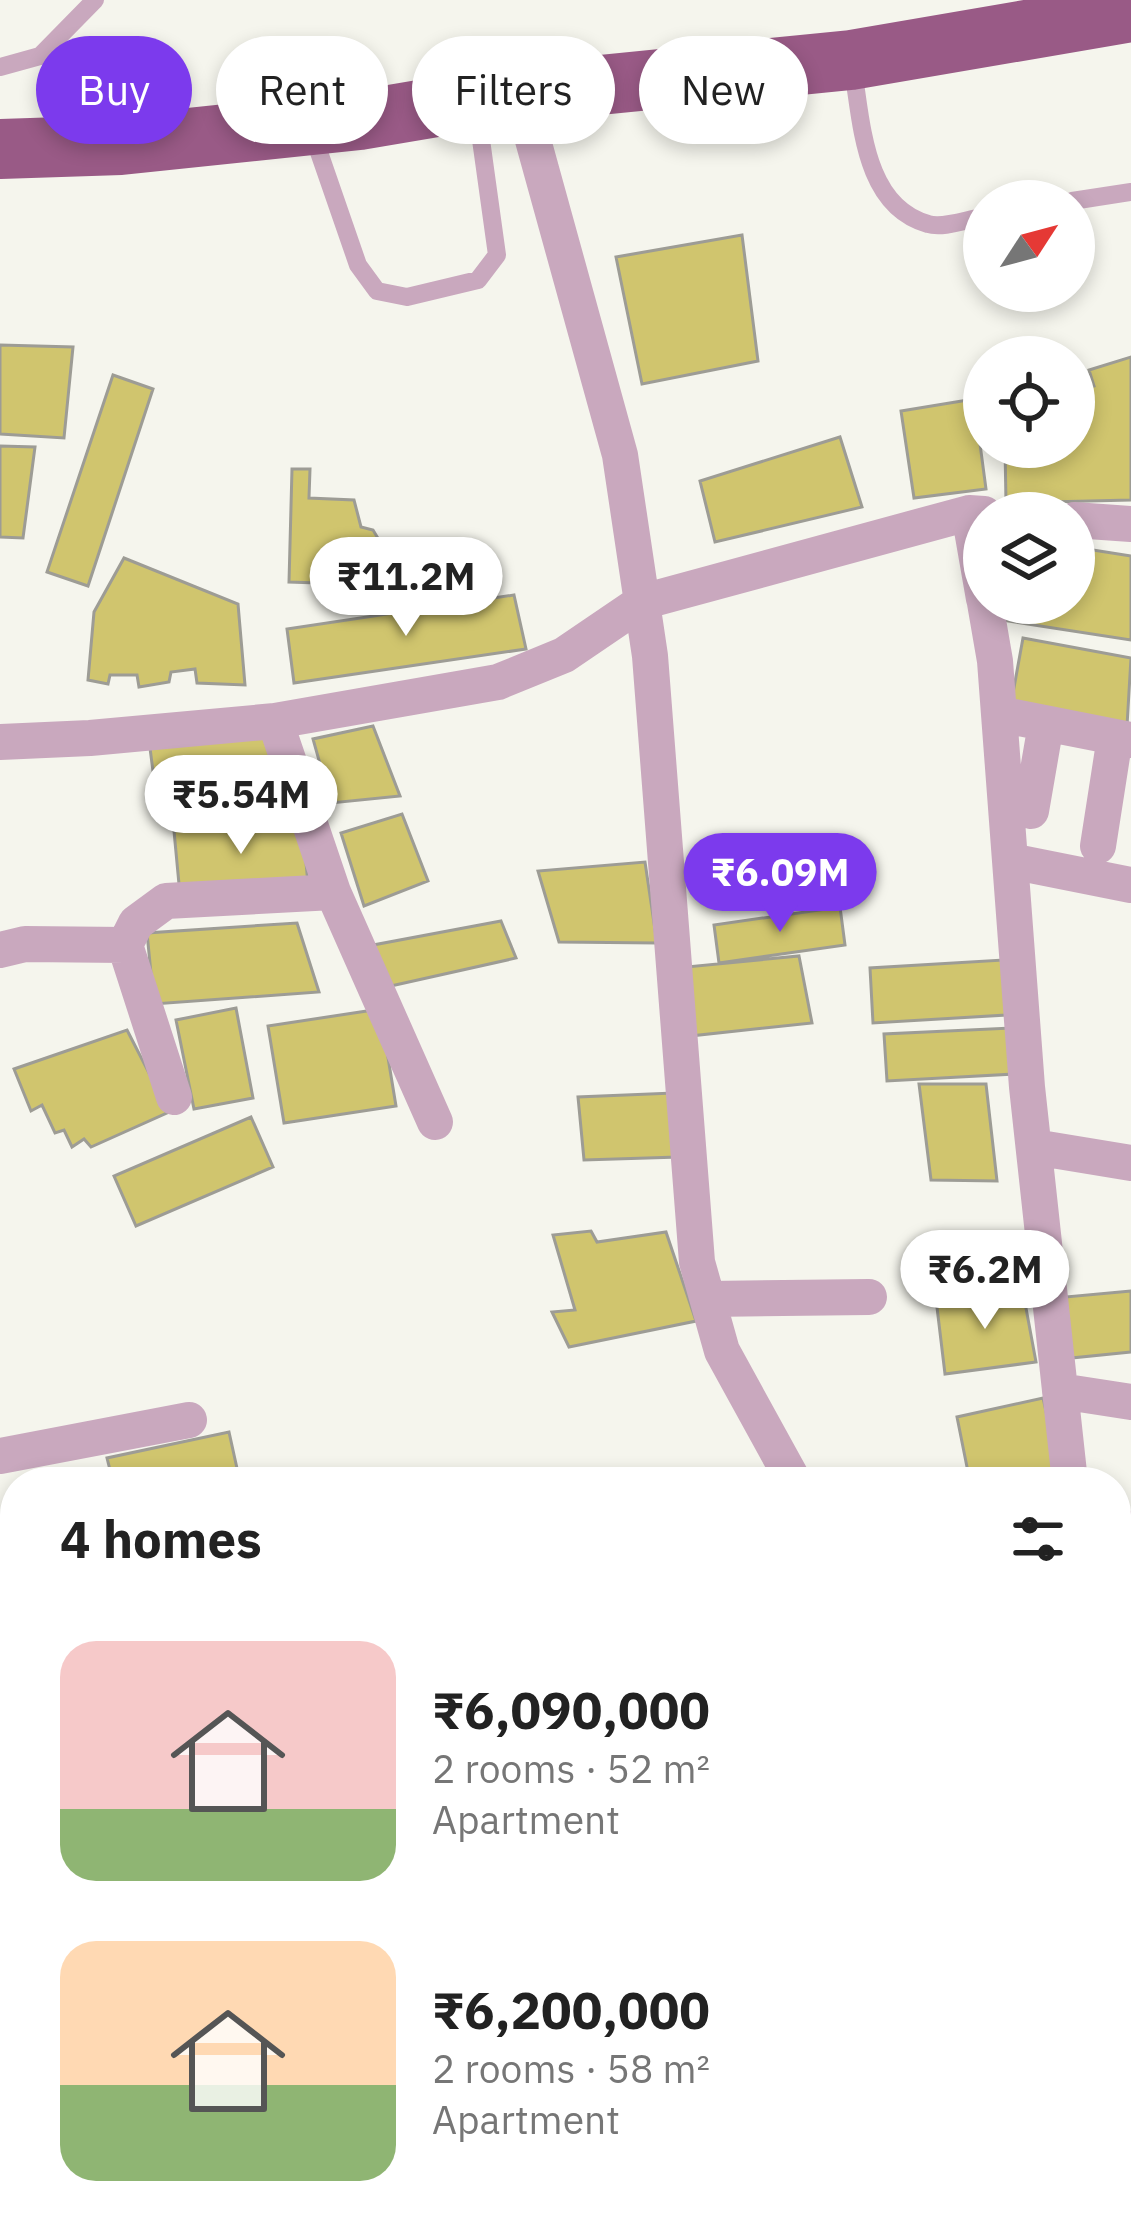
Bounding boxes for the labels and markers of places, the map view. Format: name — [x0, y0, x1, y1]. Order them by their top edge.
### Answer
pin: ₹11.2M — [308, 537, 504, 639]
pin: ₹5.54M — [143, 755, 339, 857]
pin: ₹6.09M — [682, 833, 878, 935]
pin: ₹6.2M — [901, 1230, 1069, 1332]

